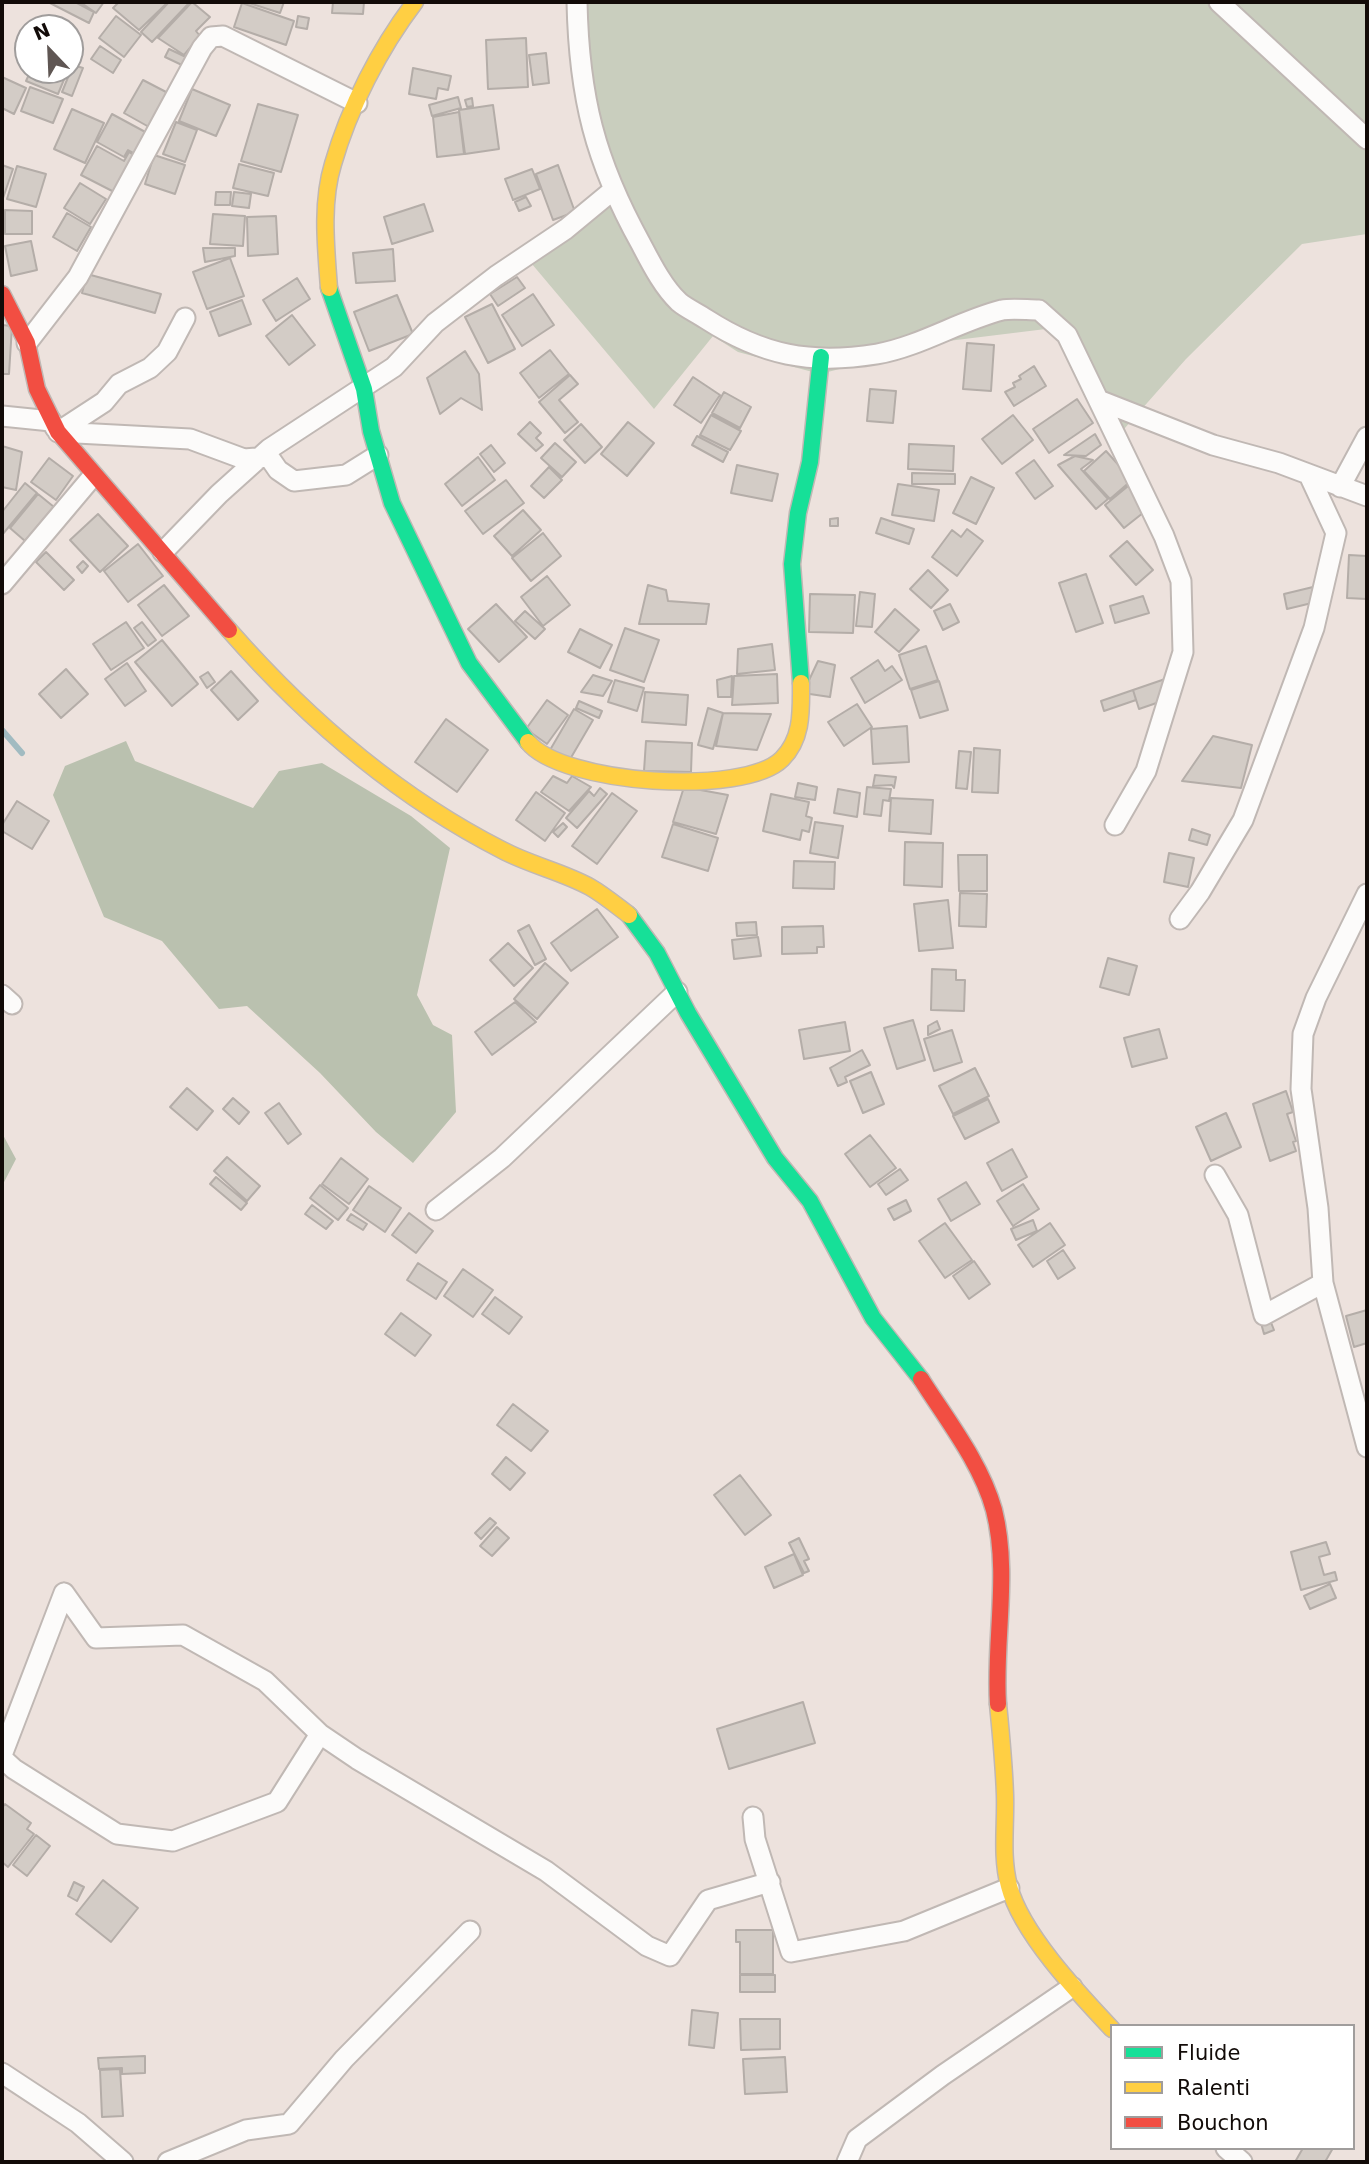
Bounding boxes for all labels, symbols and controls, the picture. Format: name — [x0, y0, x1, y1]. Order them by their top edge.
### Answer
north arrow — [14, 14, 84, 84]
text: N — [30, 18, 53, 45]
legend — [1110, 2024, 1355, 2150]
text: Fluide — [1177, 2041, 1240, 2065]
text: Ralenti — [1177, 2076, 1250, 2100]
text: Bouchon — [1177, 2111, 1269, 2135]

